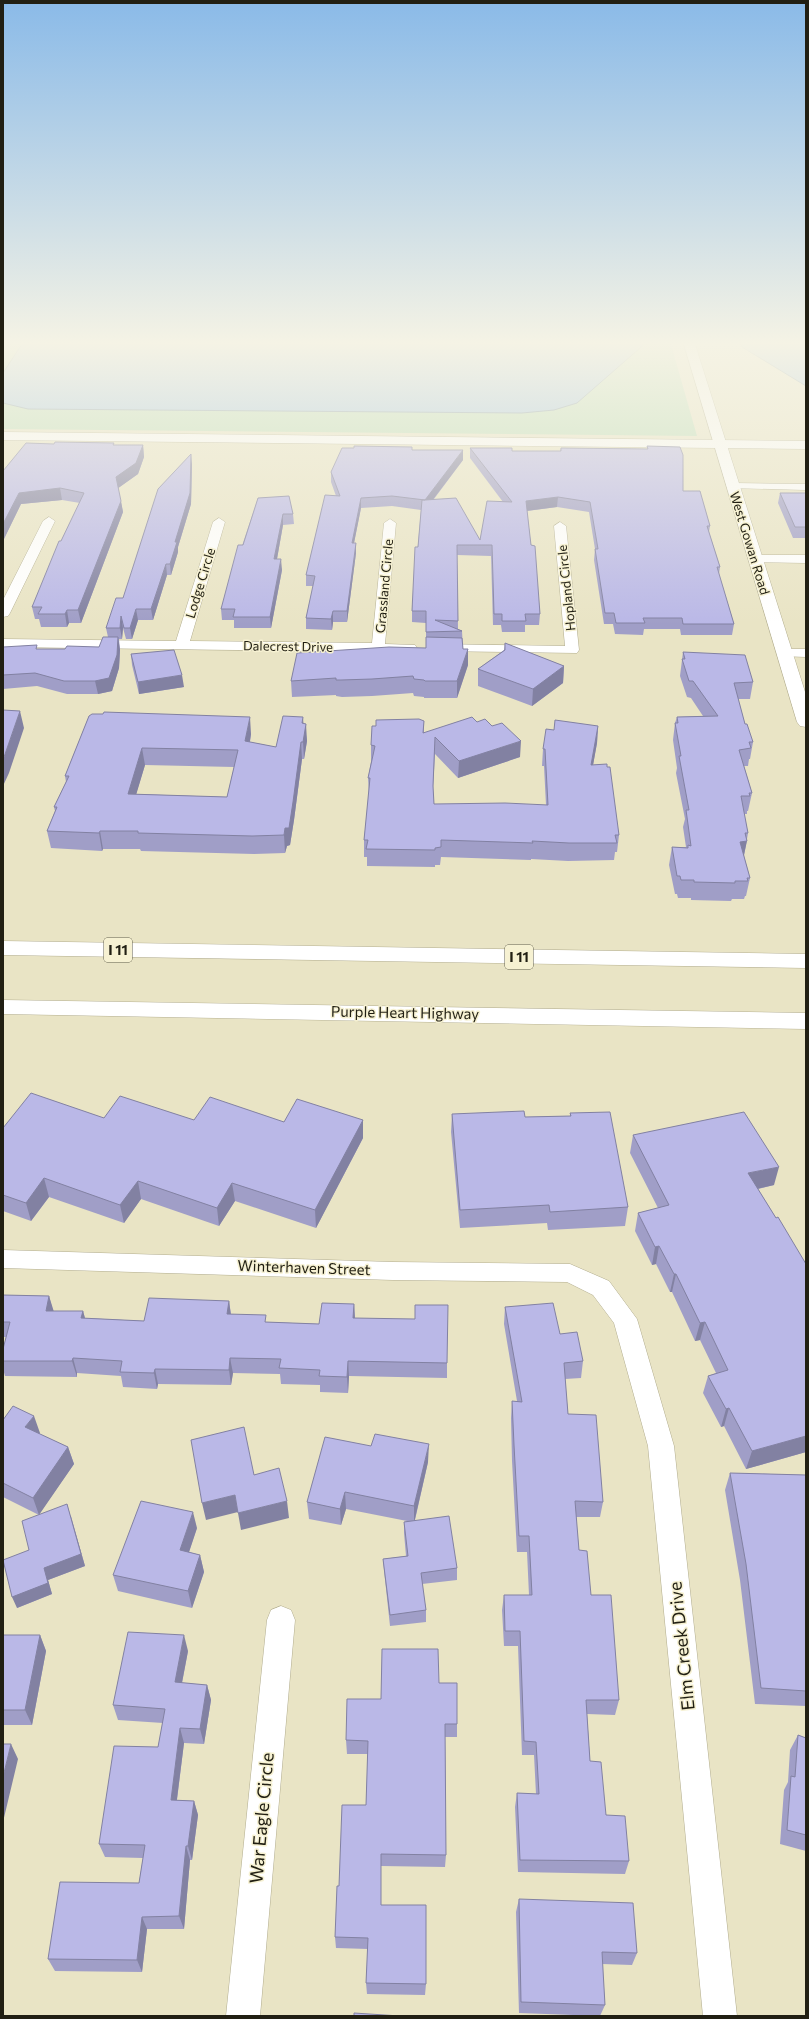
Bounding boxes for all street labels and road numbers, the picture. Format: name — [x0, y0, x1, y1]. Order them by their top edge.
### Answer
street label: West Gowan Road — [727, 489, 773, 597]
street label: Grassland Circle — [372, 538, 396, 634]
street label: Hopland Circle — [554, 544, 578, 632]
street label: Lodge Circle — [182, 546, 218, 620]
street label: Dalecrest Drive — [243, 637, 333, 655]
road number: I 11 — [104, 938, 132, 962]
road number: I 11 — [505, 945, 533, 969]
street label: Purple Heart Highway — [331, 1002, 480, 1022]
street label: Winterhaven Street — [237, 1256, 371, 1278]
street label: Elm Creek Drive — [663, 1581, 699, 1712]
street label: War Eagle Circle — [244, 1751, 278, 1884]

